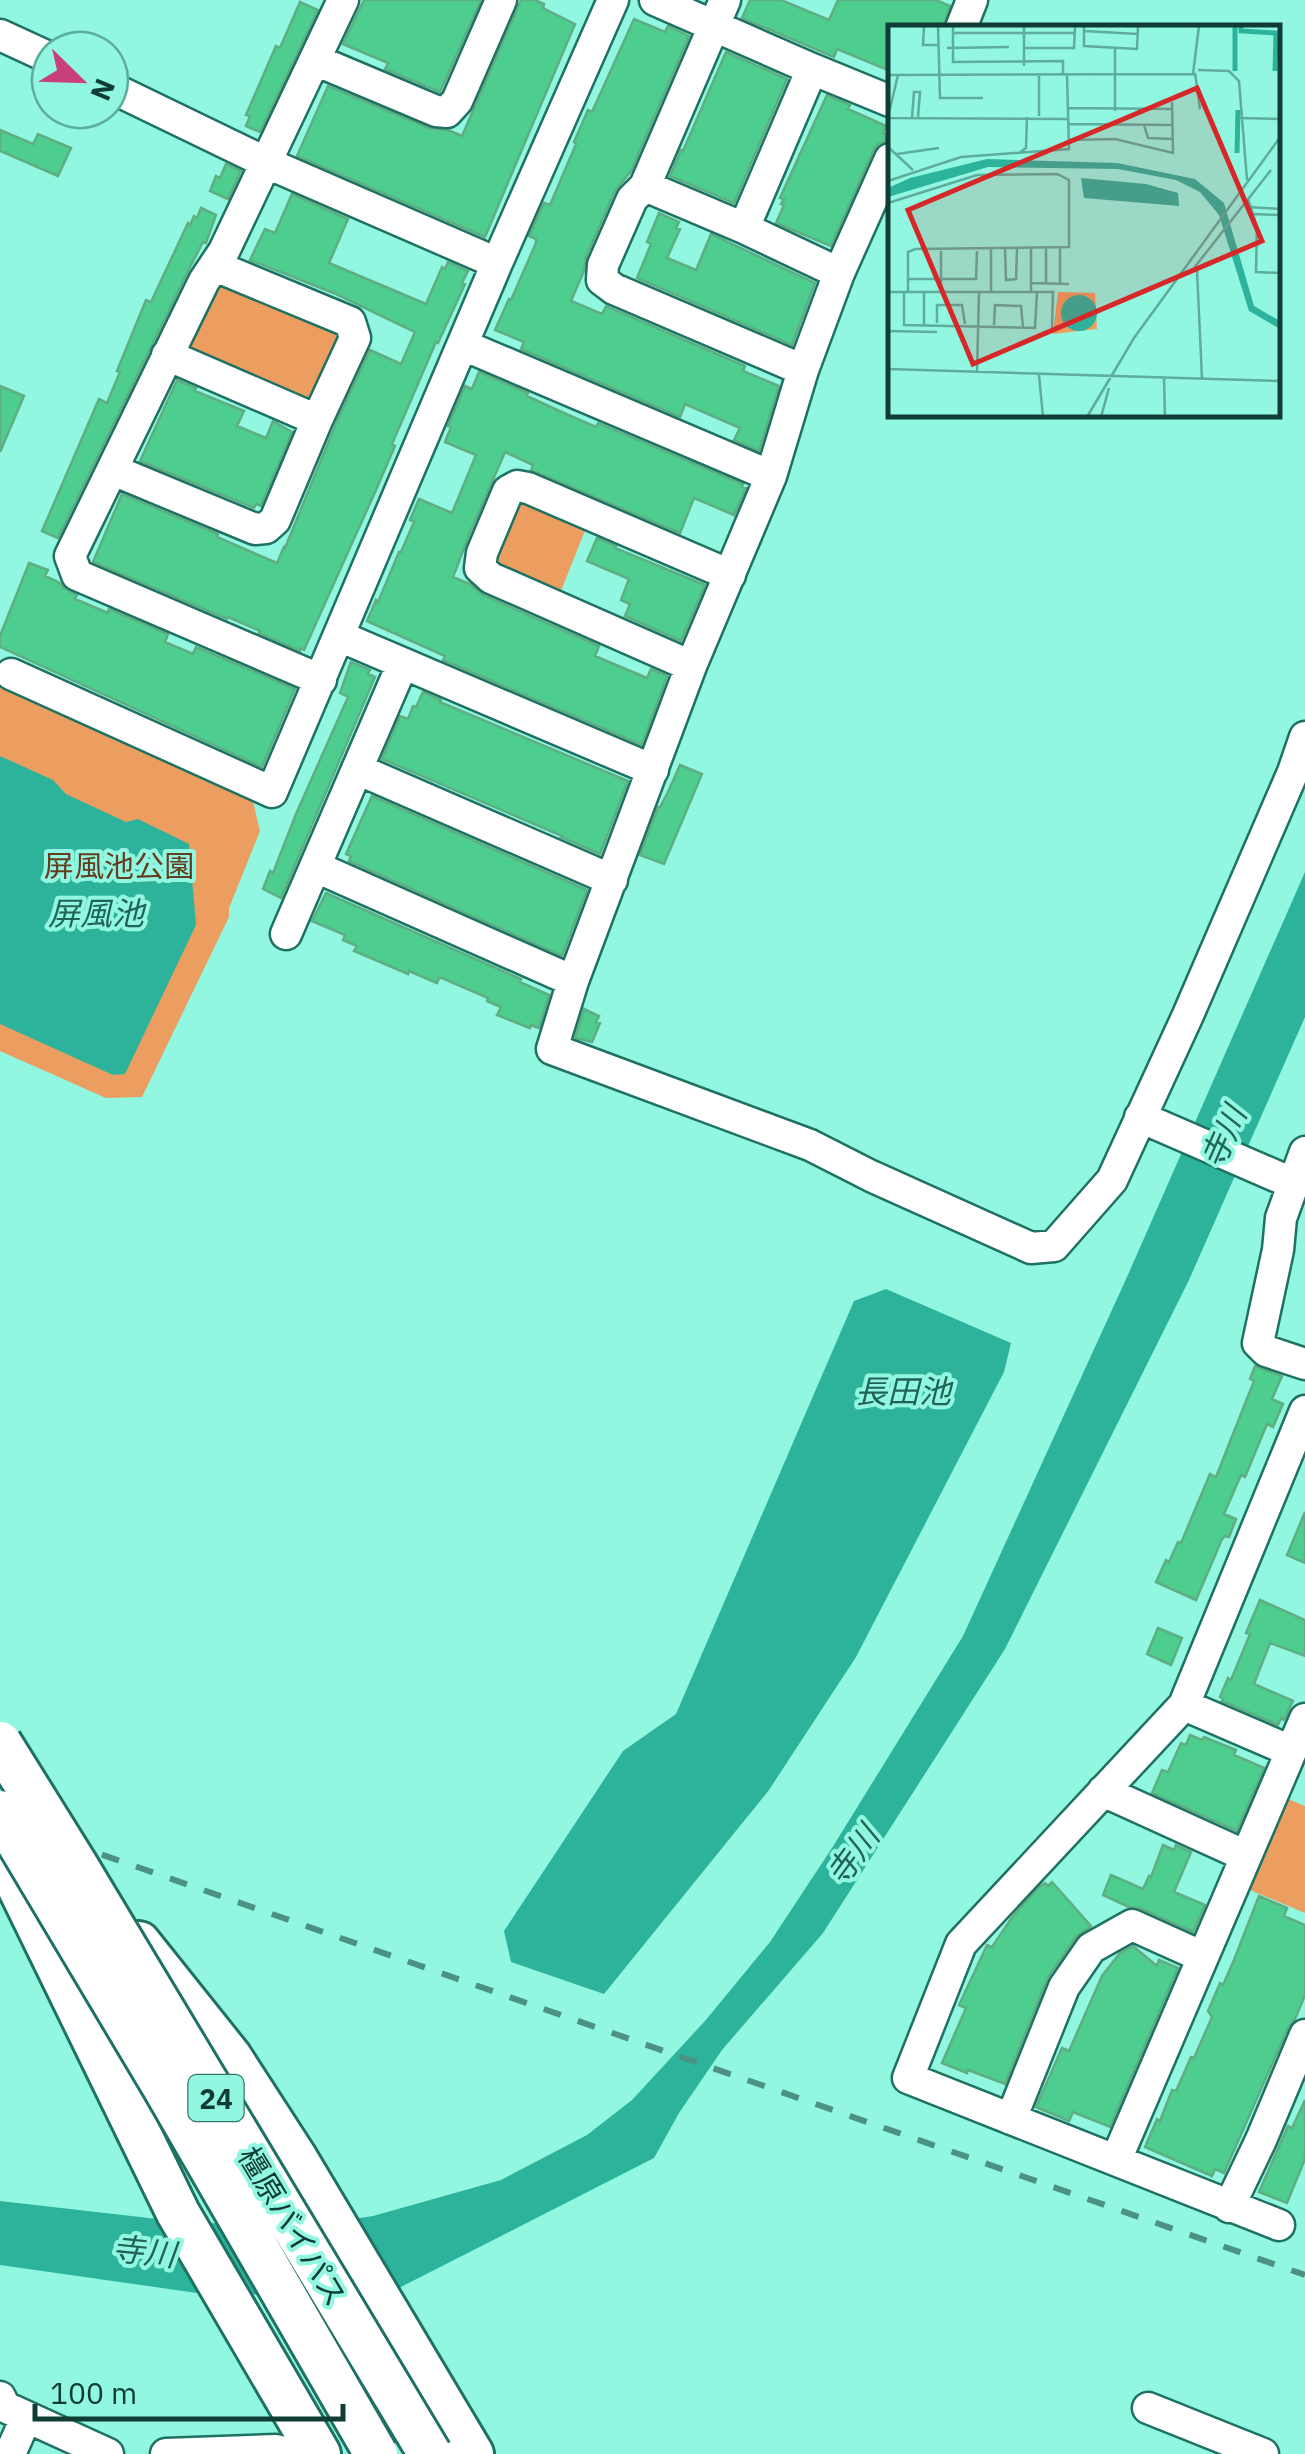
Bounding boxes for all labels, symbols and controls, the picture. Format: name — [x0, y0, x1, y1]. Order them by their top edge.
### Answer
inset map — [888, 25, 1280, 418]
north arrow — [30, 30, 130, 130]
text: N — [82, 73, 124, 107]
park label: 屏風池公園 — [44, 846, 194, 885]
water label: 屏風池 — [48, 892, 147, 934]
water label: 寺川 — [1191, 1096, 1256, 1175]
water label: 長田池 — [855, 1370, 954, 1412]
water label: 寺川 — [816, 1814, 890, 1893]
road number: 24 — [188, 2075, 244, 2121]
street label: 橿原バイパス — [230, 2139, 356, 2313]
water label: 寺川 — [110, 2227, 181, 2276]
scale bar — [35, 2359, 342, 2421]
text: 100 m — [50, 2373, 137, 2412]

